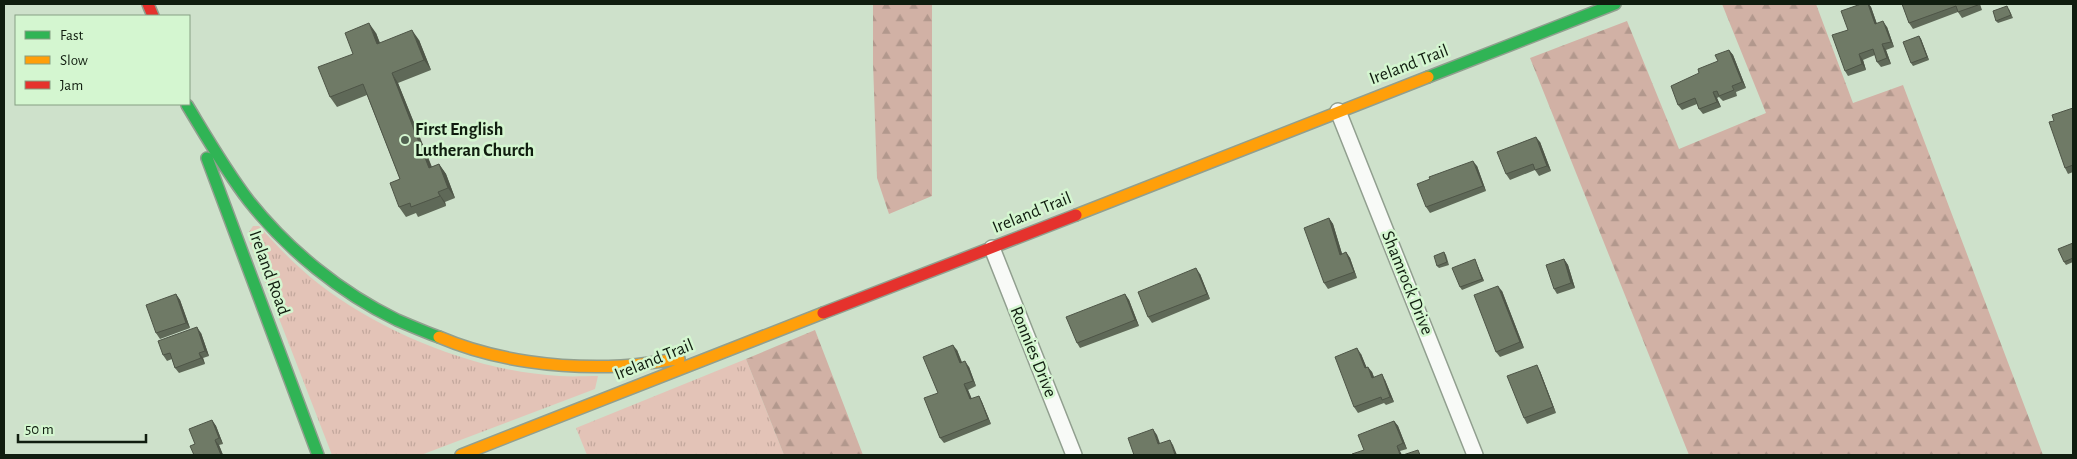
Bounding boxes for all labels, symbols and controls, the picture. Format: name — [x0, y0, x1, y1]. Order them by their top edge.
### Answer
legend — [15, 15, 190, 105]
text: Fast — [60, 28, 84, 43]
street label: Ireland Trail — [1367, 42, 1451, 88]
text: Slow — [60, 53, 88, 68]
text: Jam — [60, 78, 83, 93]
place label: First English Lutheran Church — [415, 121, 534, 160]
marker: First English Lutheran Church — [399, 134, 411, 146]
street label: Ireland Trail — [990, 189, 1074, 237]
street label: Ireland Road — [245, 228, 293, 318]
street label: Shamrock Drive — [1378, 229, 1436, 337]
street label: Ronnies Drive — [1007, 304, 1059, 400]
street label: Ireland Trail — [612, 336, 696, 384]
scale bar — [18, 412, 145, 444]
text: 50 m — [25, 422, 54, 437]

